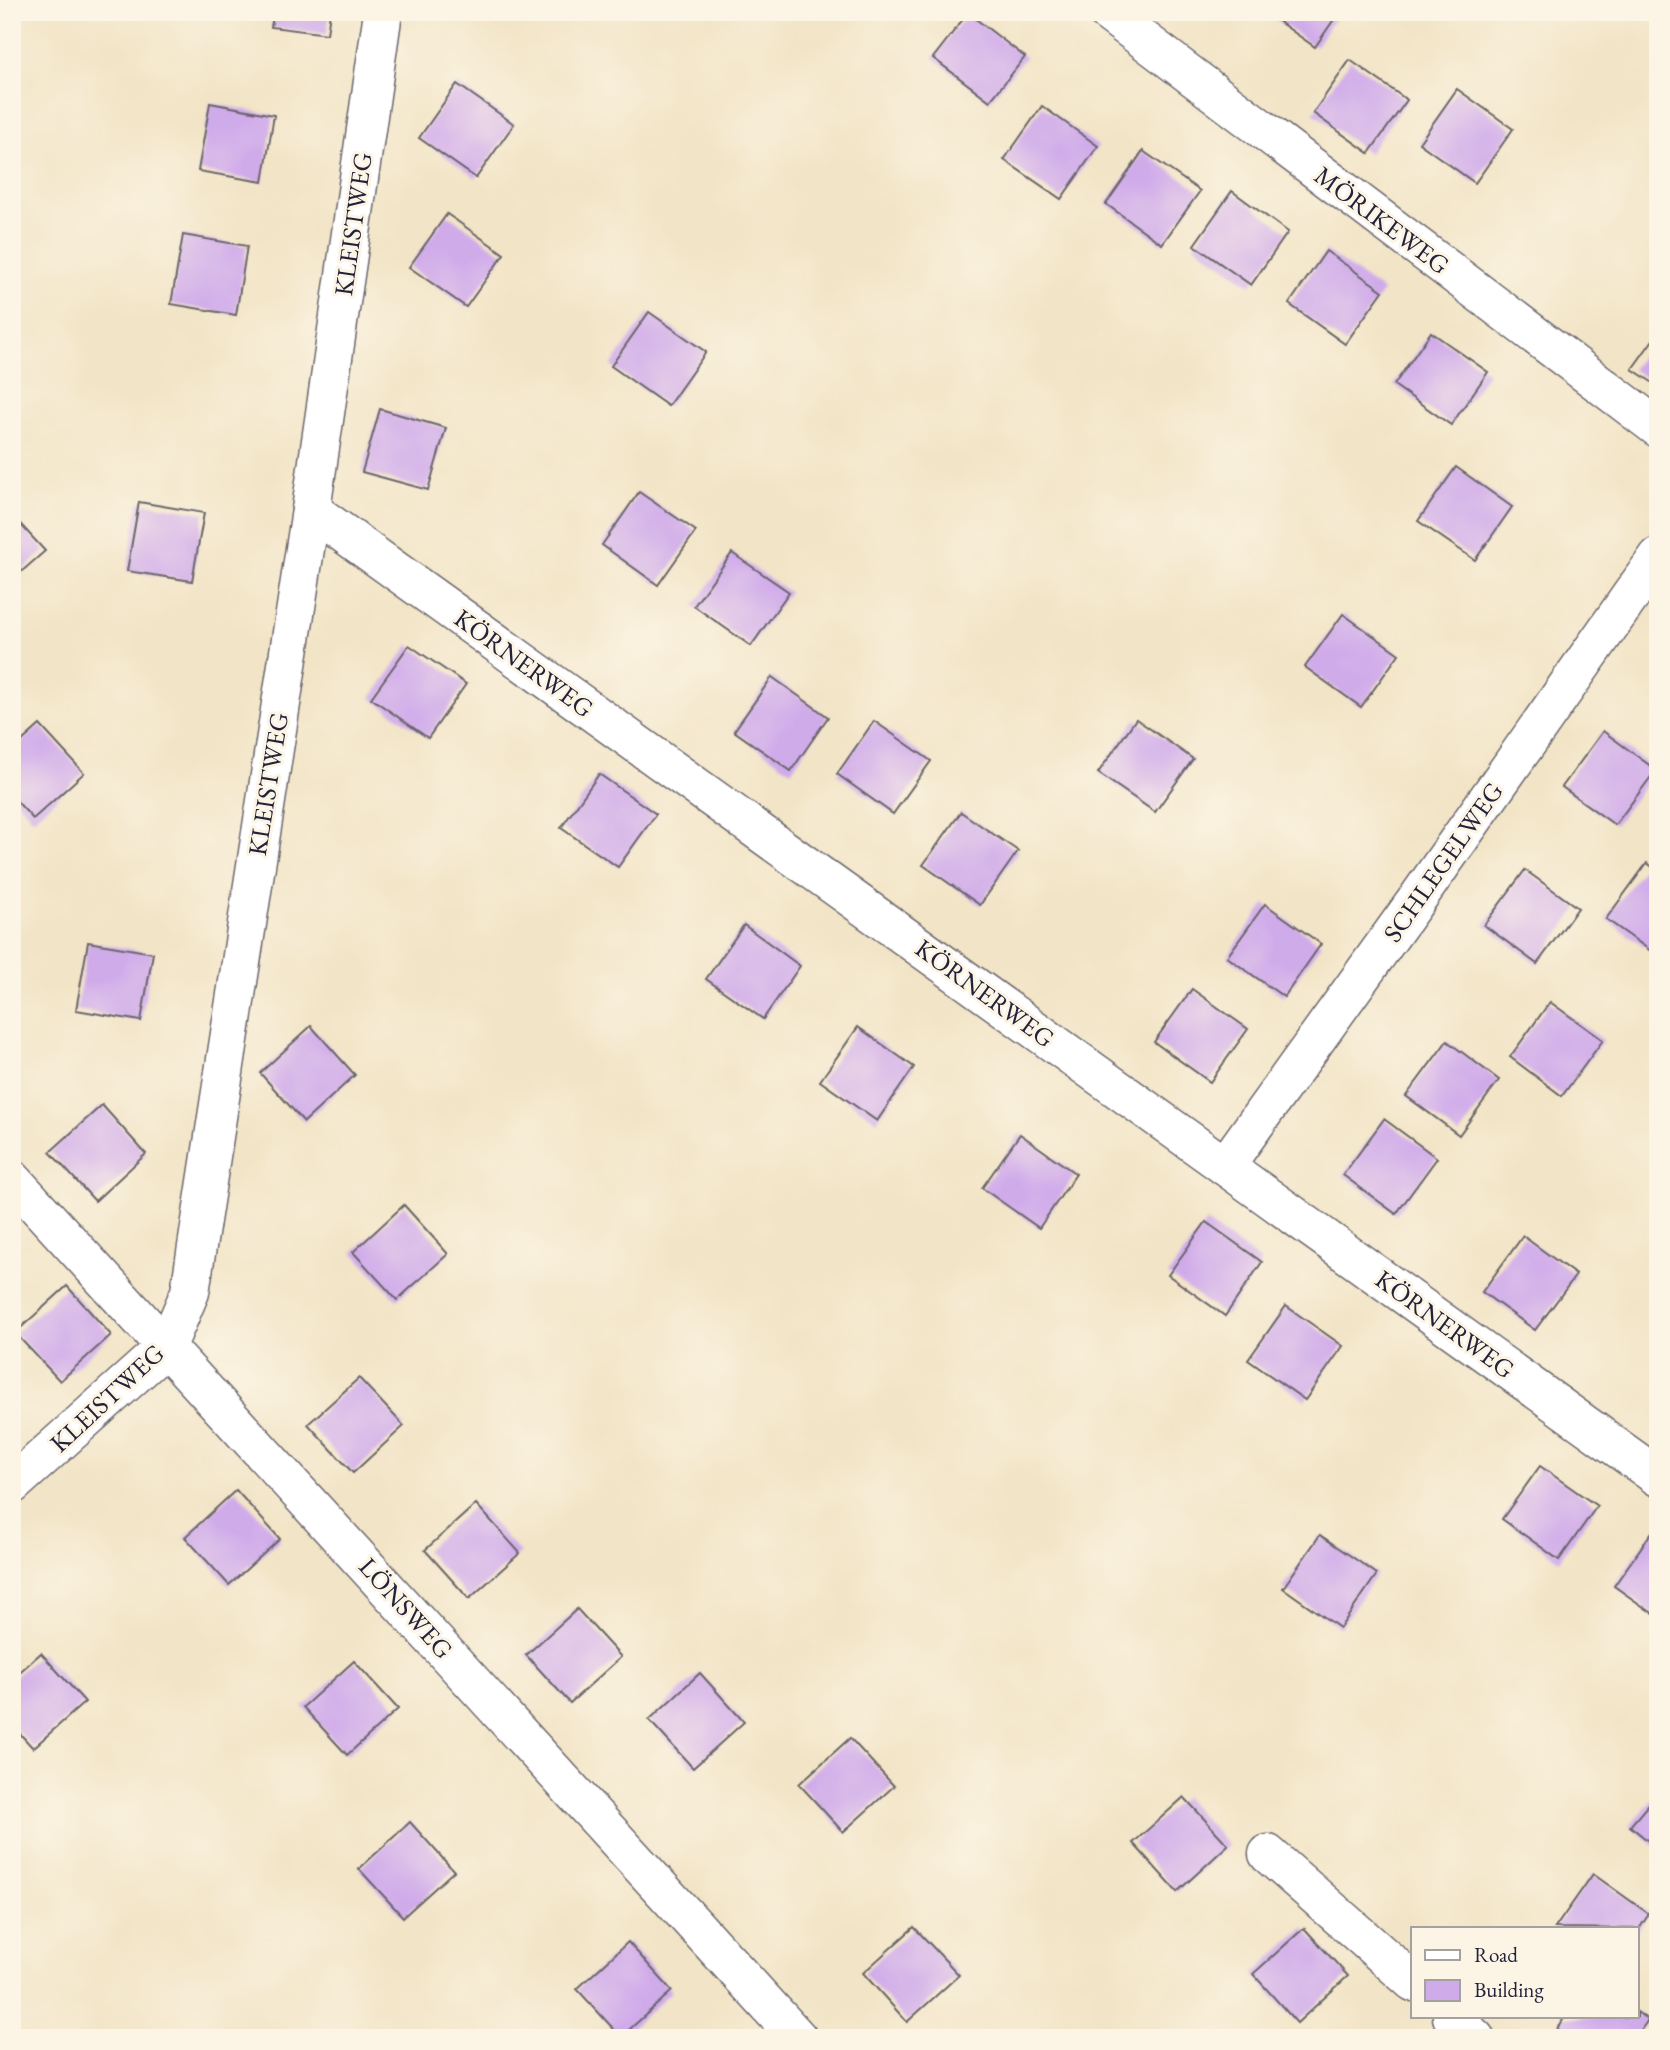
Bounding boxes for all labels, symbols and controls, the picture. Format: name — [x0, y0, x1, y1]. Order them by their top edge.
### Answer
street label: KLEISTWEG — [326, 150, 380, 298]
street label: MÖRIKEWEG — [1308, 158, 1456, 282]
street label: KÖRNERWEG — [448, 601, 600, 725]
street label: KLEISTWEG — [240, 710, 296, 858]
street label: SCHLEGELWEG — [1375, 775, 1511, 949]
street label: KÖRNERWEG — [909, 931, 1061, 1055]
street label: KÖRNERWEG — [1369, 1262, 1521, 1386]
street label: KLEISTWEG — [43, 1336, 171, 1460]
street label: LÖNSWEG — [351, 1550, 461, 1666]
legend — [1411, 1927, 1638, 2018]
text: Road — [1474, 1941, 1518, 1968]
text: Building — [1474, 1976, 1544, 2003]

